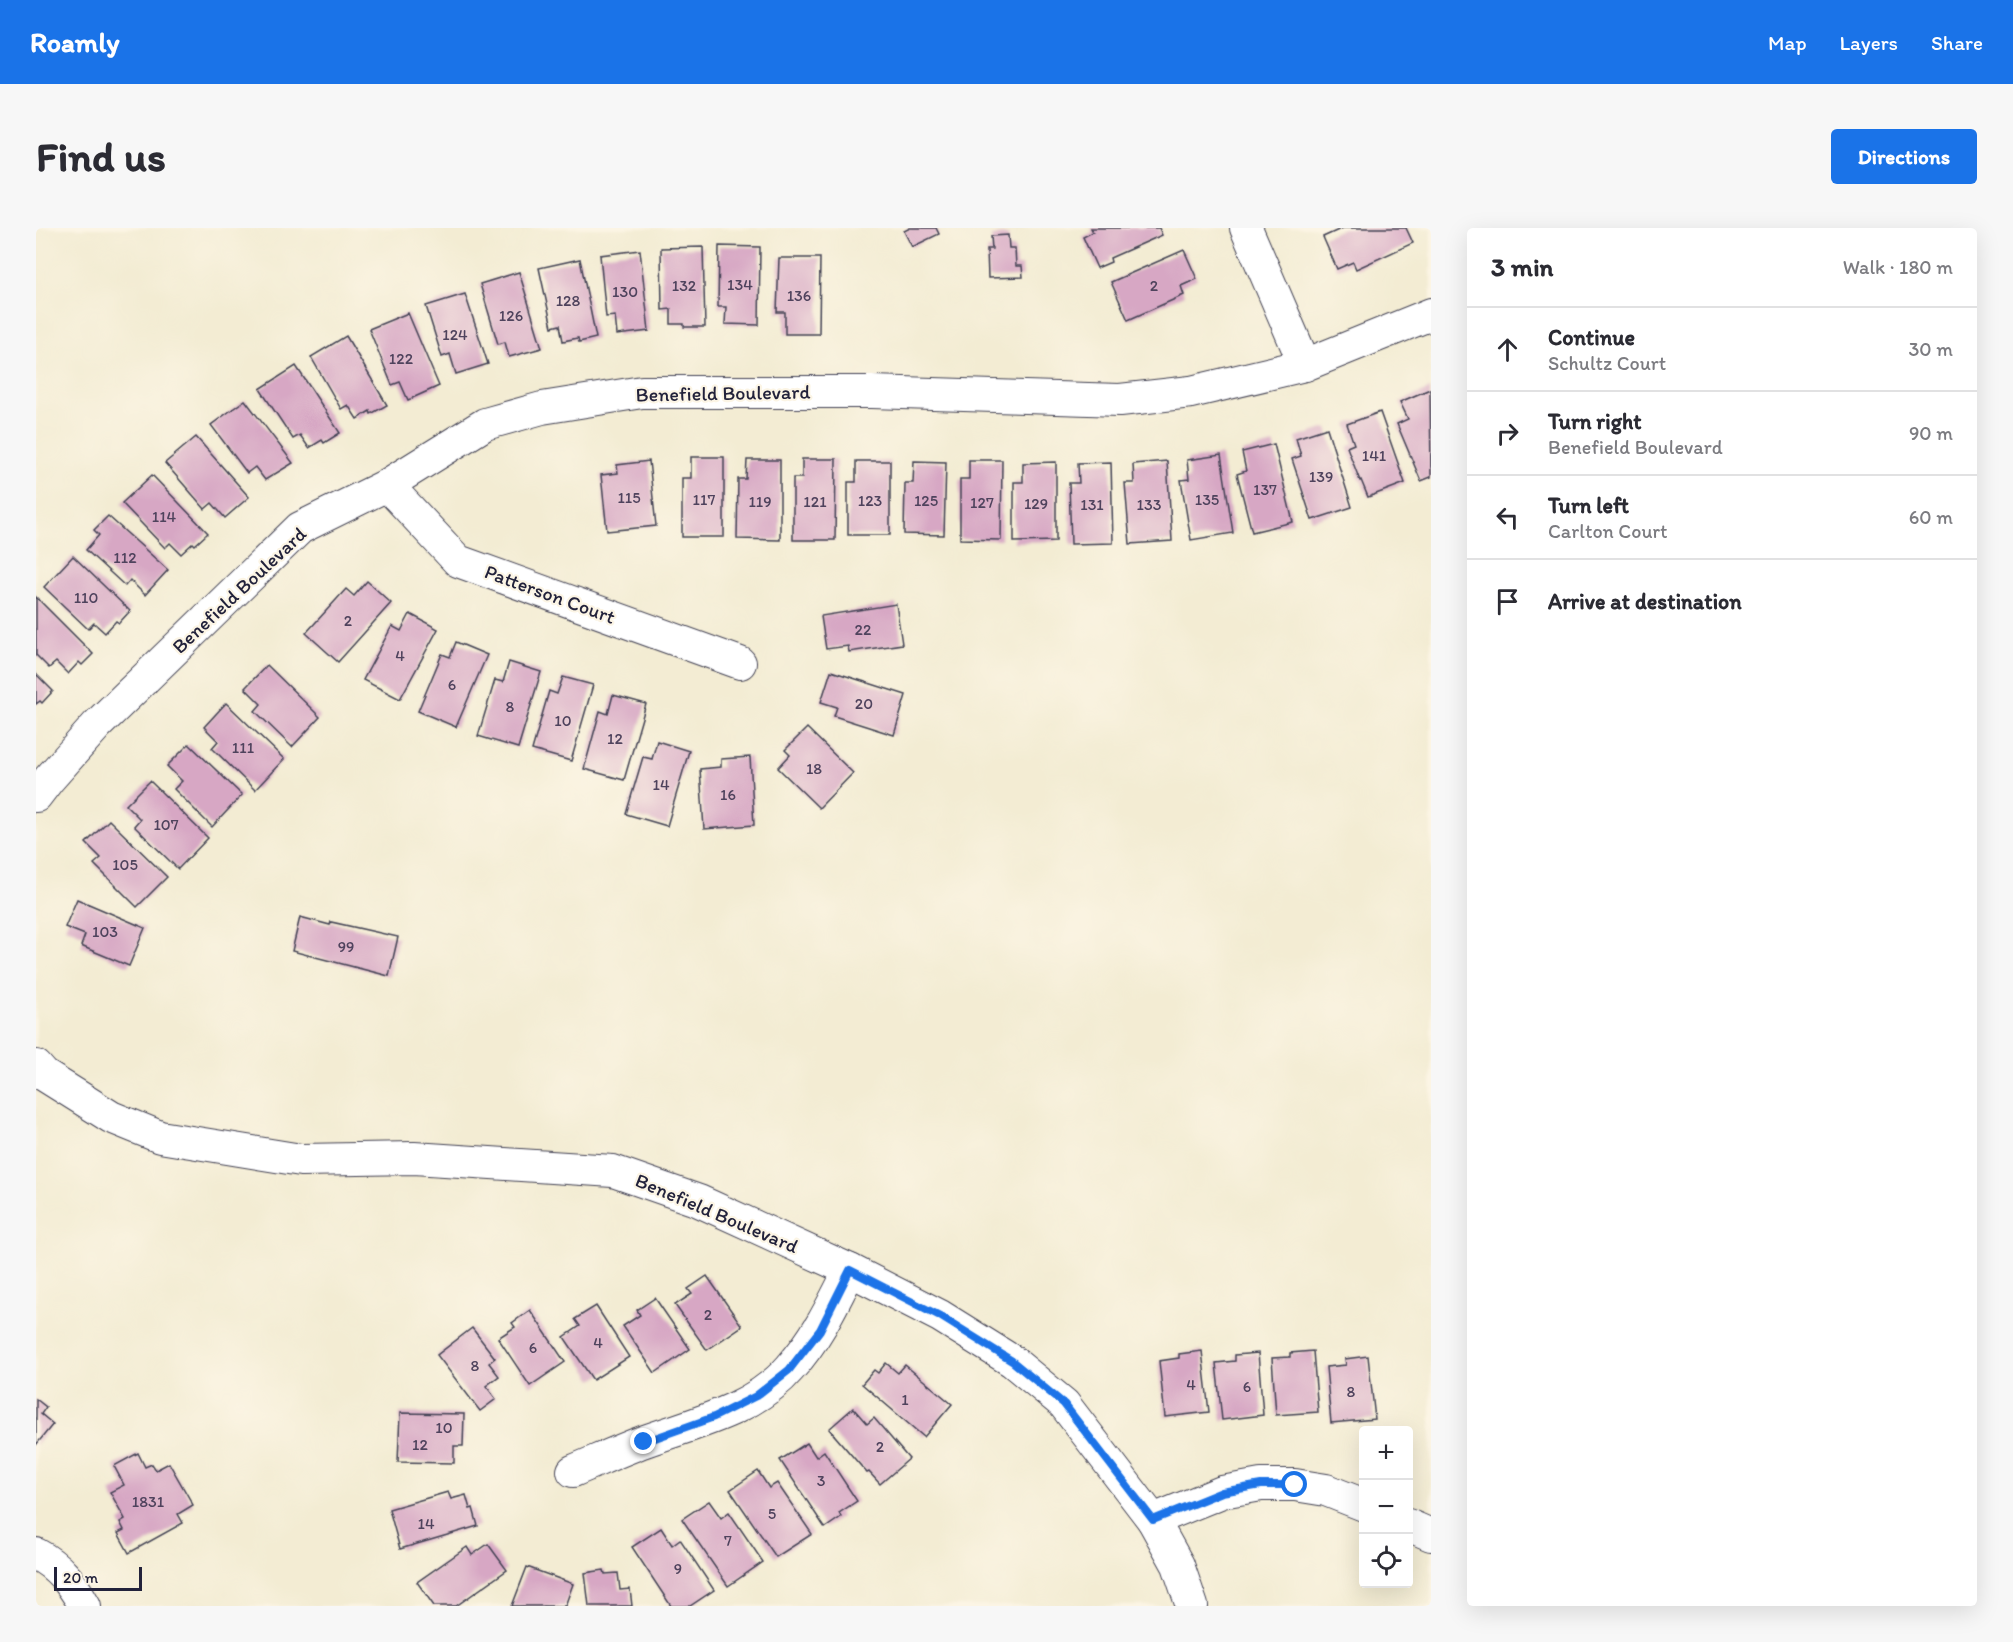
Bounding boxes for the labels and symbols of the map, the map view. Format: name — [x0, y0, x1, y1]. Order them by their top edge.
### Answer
house number: 134 — [727, 275, 753, 294]
house number: 132 — [672, 276, 697, 295]
house number: 2 — [1150, 276, 1159, 295]
house number: 130 — [612, 282, 638, 301]
house number: 136 — [787, 286, 811, 305]
house number: 128 — [556, 291, 581, 310]
house number: 126 — [499, 306, 523, 325]
house number: 124 — [442, 325, 468, 344]
house number: 122 — [389, 349, 414, 368]
street label: Benefield Boulevard — [635, 379, 811, 407]
house number: 141 — [1362, 446, 1387, 465]
house number: 139 — [1309, 467, 1333, 486]
house number: 137 — [1253, 480, 1277, 499]
house number: 115 — [617, 488, 641, 507]
house number: 117 — [693, 490, 715, 509]
house number: 135 — [1195, 490, 1219, 509]
house number: 123 — [858, 491, 883, 510]
house number: 125 — [914, 491, 938, 510]
house number: 119 — [748, 492, 772, 511]
house number: 121 — [803, 492, 827, 511]
house number: 127 — [970, 493, 994, 512]
house number: 129 — [1024, 494, 1048, 513]
house number: 131 — [1080, 495, 1104, 514]
house number: 133 — [1137, 495, 1162, 514]
house number: 114 — [152, 507, 177, 526]
street label: Benefield Boulevard — [167, 522, 311, 658]
house number: 112 — [113, 548, 137, 567]
street label: Patterson Court — [481, 559, 619, 629]
house number: 110 — [74, 588, 98, 607]
house number: 2 — [344, 611, 353, 630]
house number: 22 — [855, 620, 872, 639]
house number: 4 — [395, 646, 405, 665]
house number: 6 — [448, 675, 456, 694]
house number: 20 — [855, 694, 873, 713]
house number: 8 — [506, 697, 515, 716]
house number: 10 — [554, 711, 572, 730]
house number: 12 — [607, 729, 624, 748]
house number: 111 — [232, 738, 255, 757]
house number: 18 — [806, 759, 822, 778]
house number: 14 — [652, 775, 670, 794]
house number: 16 — [720, 785, 736, 804]
house number: 107 — [153, 815, 179, 834]
house number: 105 — [112, 855, 138, 874]
house number: 103 — [92, 922, 118, 941]
house number: 99 — [338, 937, 354, 956]
street label: Benefield Boulevard — [632, 1168, 802, 1258]
house number: 2 — [704, 1305, 713, 1324]
house number: 4 — [593, 1333, 603, 1352]
house number: 6 — [529, 1338, 537, 1357]
house number: 8 — [471, 1356, 480, 1375]
house number: 4 — [1186, 1375, 1196, 1394]
house number: 6 — [1243, 1377, 1251, 1396]
house number: 8 — [1347, 1382, 1356, 1401]
house number: 1 — [901, 1390, 909, 1409]
house number: 10 — [435, 1418, 453, 1437]
route end — [630, 1428, 656, 1454]
house number: 12 — [412, 1435, 429, 1454]
house number: 2 — [876, 1437, 885, 1456]
house number: 3 — [817, 1471, 826, 1490]
route start — [1281, 1471, 1307, 1497]
house number: 1831 — [132, 1492, 165, 1511]
house number: 5 — [768, 1504, 776, 1523]
house number: 14 — [417, 1514, 435, 1533]
house number: 7 — [724, 1531, 732, 1550]
house number: 9 — [674, 1559, 682, 1578]
scale bar — [54, 1564, 142, 1592]

